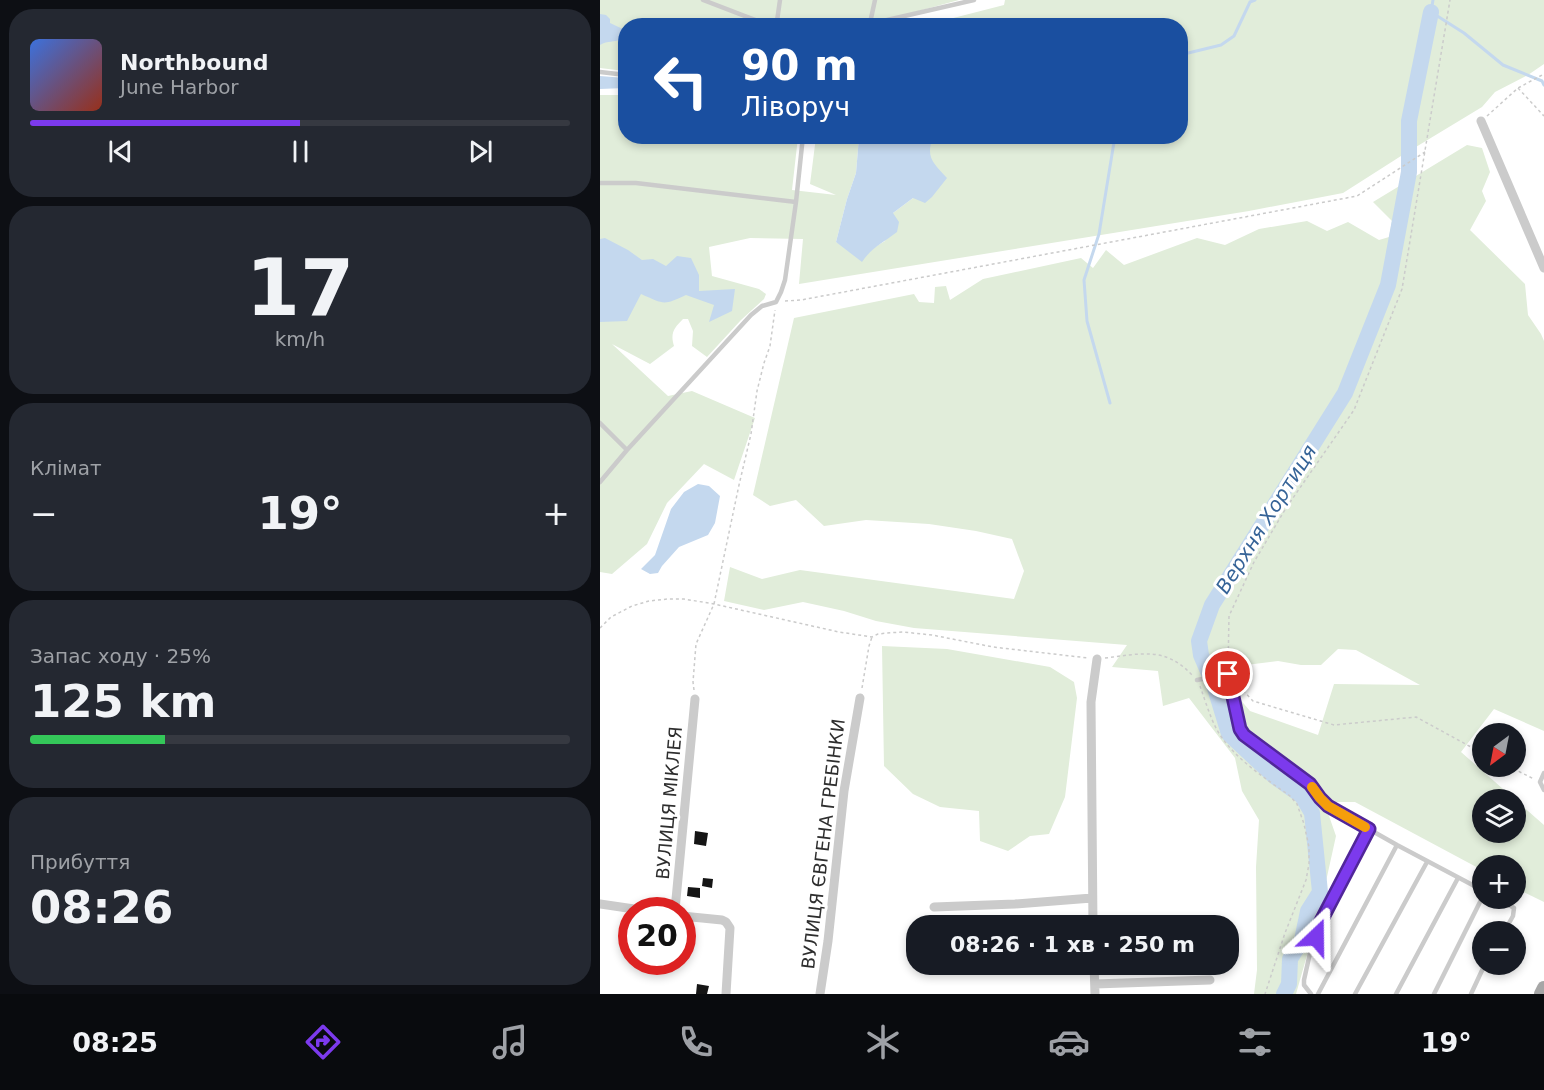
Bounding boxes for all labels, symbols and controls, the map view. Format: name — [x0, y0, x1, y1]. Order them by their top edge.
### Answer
text: 90 m — [741, 41, 858, 90]
icon: left — [642, 42, 720, 120]
text: Northbound — [120, 50, 269, 75]
text: June Harbor — [120, 75, 239, 99]
text: Ліворуч — [741, 91, 850, 122]
icon: previous — [104, 135, 137, 168]
icon: pause — [284, 135, 317, 168]
icon: next — [464, 135, 497, 168]
text: 17 — [246, 243, 354, 333]
text: km/h — [275, 327, 325, 351]
water label: Верхня Хортиця — [1211, 440, 1321, 598]
text: Клімат — [30, 456, 102, 480]
text: 19° — [257, 487, 343, 540]
text: − — [30, 494, 58, 533]
text: + — [542, 494, 570, 533]
text: Запас ходу · 25% — [30, 644, 211, 668]
pin — [1202, 648, 1253, 699]
icon: arrive — [1211, 657, 1244, 690]
text: 125 km — [30, 675, 216, 728]
street label: ВУЛИЦЯ ЄВГЕНА ГРЕБІНКИ — [797, 718, 849, 970]
north arrow — [1472, 723, 1526, 777]
map controls — [1472, 723, 1526, 975]
street label: ВУЛИЦЯ МІКЛЕЯ — [652, 726, 686, 880]
button: layers — [1472, 789, 1526, 843]
text: Прибуття — [30, 850, 130, 874]
button: + — [1472, 855, 1526, 909]
text: 08:26 — [30, 881, 173, 934]
speed limit sign: 20 — [618, 897, 696, 975]
position arrow — [1284, 905, 1348, 969]
button: − — [1472, 921, 1526, 975]
text: 08:26 · 1 хв · 250 m — [950, 932, 1195, 957]
icon: directions — [302, 1021, 344, 1063]
icon: music — [489, 1021, 531, 1063]
icon: phone — [675, 1021, 717, 1063]
icon: climate — [862, 1021, 904, 1063]
icon: car — [1048, 1021, 1090, 1063]
icon: filters — [1234, 1021, 1276, 1063]
text: 08:25 — [72, 1027, 158, 1058]
text: 19° — [1421, 1027, 1472, 1058]

